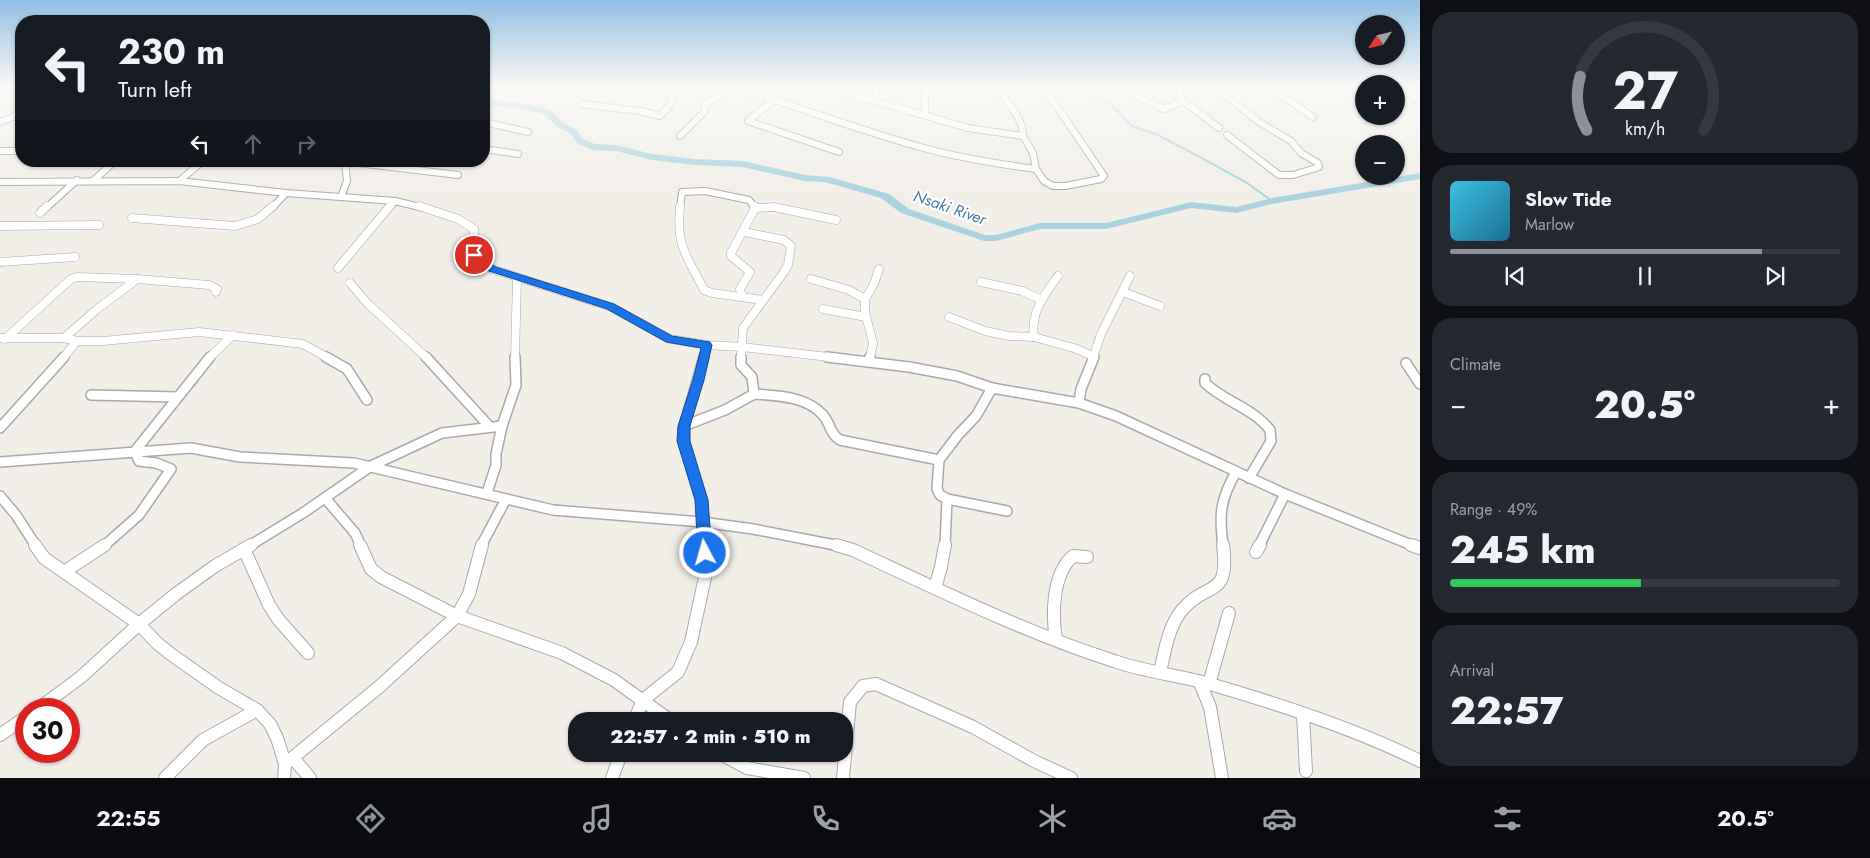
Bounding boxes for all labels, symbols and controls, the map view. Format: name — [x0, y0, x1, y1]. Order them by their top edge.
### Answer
north arrow — [1355, 15, 1405, 65]
map controls — [1355, 15, 1405, 185]
text: 230 m — [118, 27, 225, 77]
icon: left — [35, 35, 100, 100]
text: 27 — [1612, 53, 1678, 129]
text: Turn left — [118, 73, 192, 105]
button: + — [1355, 75, 1405, 125]
text: km/h — [1625, 116, 1665, 142]
icon: left — [186, 130, 214, 158]
icon: ahead — [239, 130, 267, 158]
icon: right — [292, 130, 320, 158]
button: − — [1355, 135, 1405, 185]
water label: Nsaki River — [910, 184, 991, 231]
text: Slow Tide — [1525, 186, 1612, 213]
text: Marlow — [1525, 213, 1574, 236]
pin — [453, 234, 495, 276]
icon: arrive — [460, 241, 488, 269]
icon: previous — [1501, 262, 1529, 290]
icon: pause — [1631, 262, 1659, 290]
icon: next — [1761, 262, 1789, 290]
text: Climate — [1450, 353, 1501, 376]
text: 20.5° — [1594, 377, 1695, 432]
text: − — [1450, 384, 1467, 425]
text: + — [1823, 384, 1840, 425]
text: Range · 49% — [1450, 498, 1537, 521]
text: 245 km — [1450, 522, 1596, 577]
position arrow — [678, 526, 730, 578]
text: Arrival — [1450, 659, 1494, 682]
text: 22:57 — [1450, 683, 1564, 738]
speed limit sign: 30 — [15, 698, 80, 763]
text: 22:57 · 2 min · 510 m — [610, 723, 811, 750]
icon: directions — [353, 801, 388, 836]
icon: music — [580, 801, 615, 836]
icon: phone — [808, 801, 843, 836]
icon: climate — [1035, 801, 1070, 836]
icon: car — [1262, 801, 1297, 836]
icon: filters — [1490, 801, 1525, 836]
text: 22:55 — [96, 802, 161, 834]
text: 20.5° — [1717, 802, 1774, 834]

